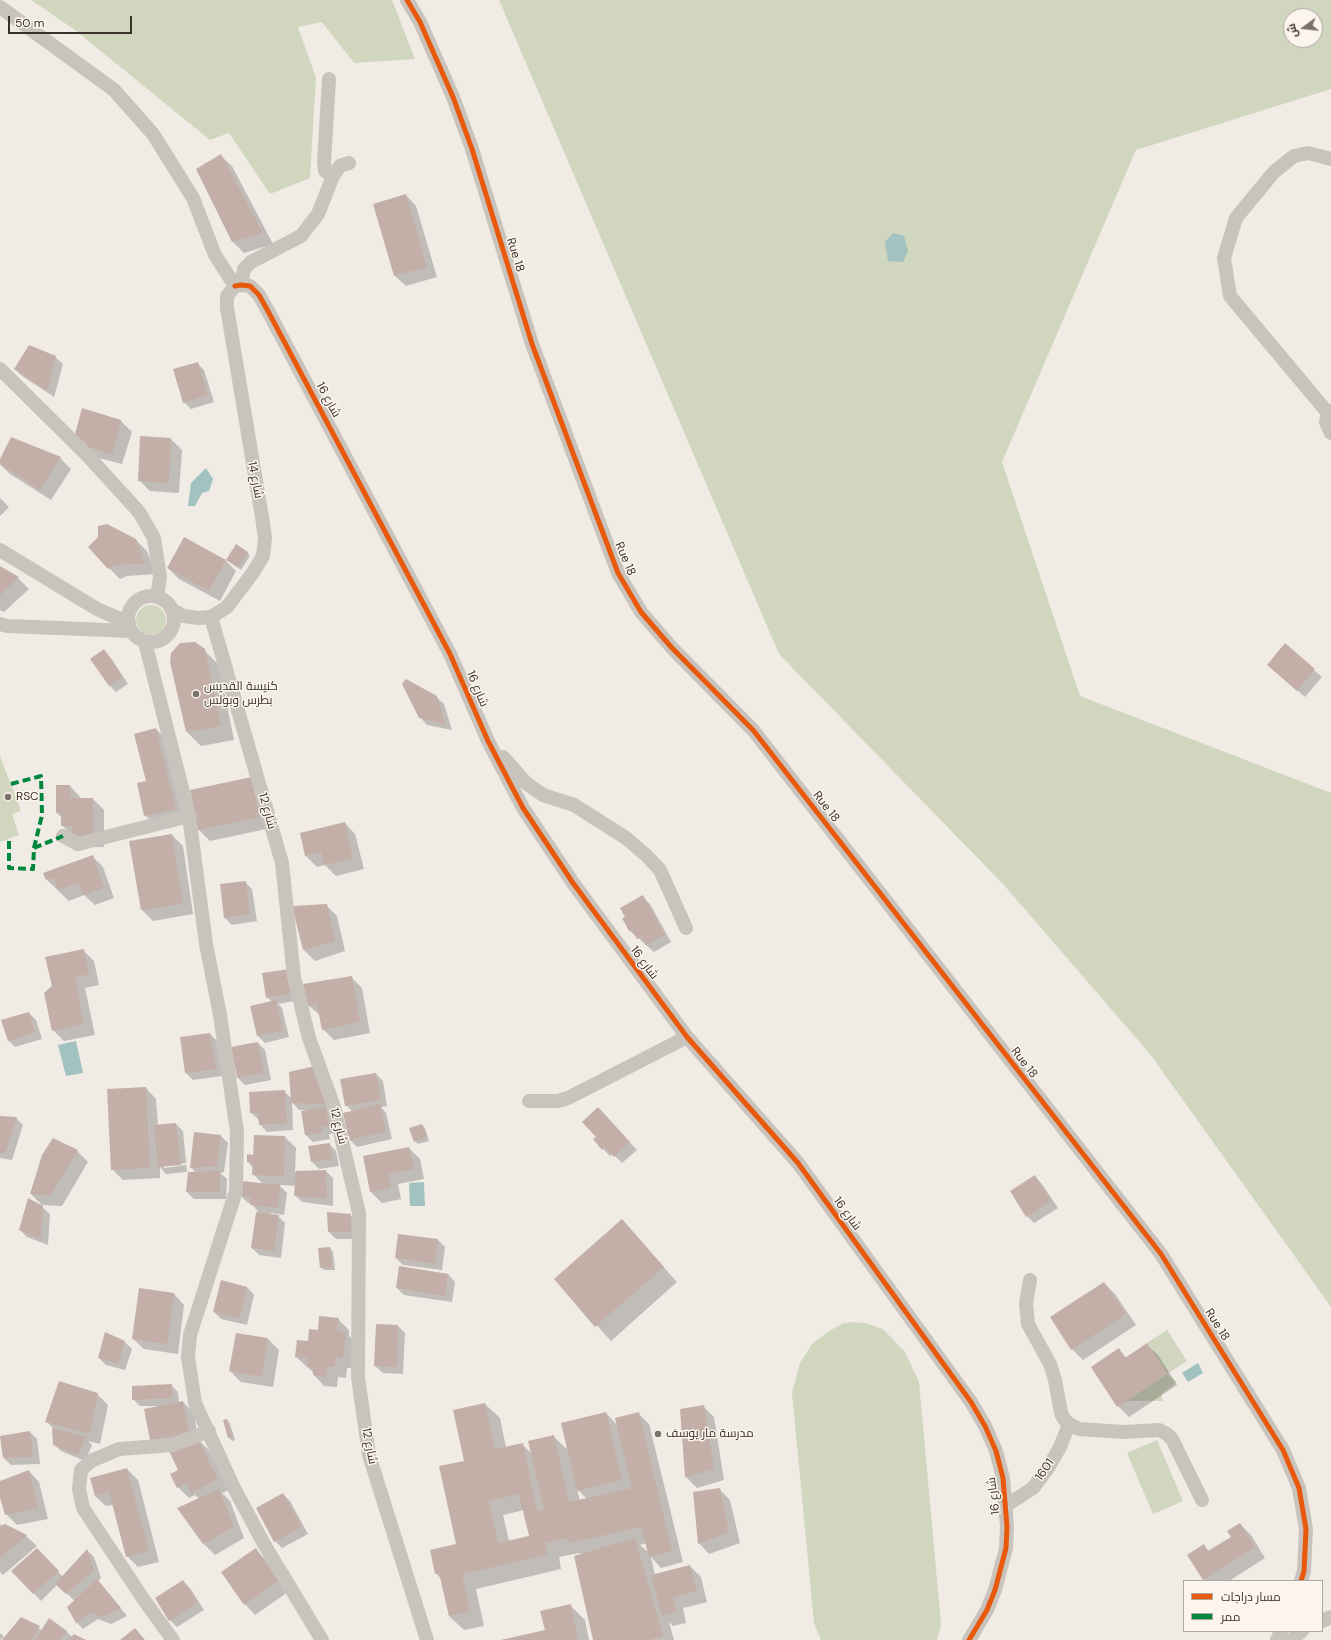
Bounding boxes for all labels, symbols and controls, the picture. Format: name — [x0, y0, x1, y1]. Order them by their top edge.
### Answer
scale bar — [10, 8, 134, 34]
north arrow — [1283, 8, 1323, 48]
text: 50 m — [15, 15, 44, 31]
text: ش — [1284, 22, 1301, 39]
street label: Rue 18 — [503, 236, 527, 274]
street label: شارع 16 — [313, 380, 343, 420]
street label: شارع 14 — [244, 460, 266, 500]
street label: Rue 18 — [612, 540, 638, 578]
street label: شارع 16 — [463, 669, 491, 709]
place label: كنيسة القديس بطرس وبولس — [204, 680, 278, 708]
marker: كنيسة القديس بطرس وبولس — [191, 689, 201, 699]
street label: Rue 18 — [810, 789, 842, 825]
place label: RSC — [16, 790, 39, 804]
street label: شارع 12 — [255, 791, 279, 831]
marker: RSC — [3, 792, 13, 802]
street label: شارع 16 — [627, 944, 661, 982]
street label: Rue 18 — [1008, 1045, 1040, 1081]
street label: شارع 12 — [326, 1106, 350, 1146]
street label: شارع 16 — [830, 1195, 864, 1233]
street label: Rue 18 — [1202, 1306, 1232, 1344]
street label: شارع 12 — [358, 1426, 380, 1466]
place label: مدرسة مار يوسف — [666, 1427, 754, 1441]
marker: مدرسة مار يوسف — [653, 1429, 663, 1439]
street label: 1601 — [1032, 1456, 1058, 1484]
street label: شارع 16 — [985, 1476, 1003, 1516]
legend — [1183, 1580, 1323, 1632]
text: مسار دراجات — [1221, 1589, 1281, 1605]
text: ممر — [1221, 1609, 1240, 1625]

